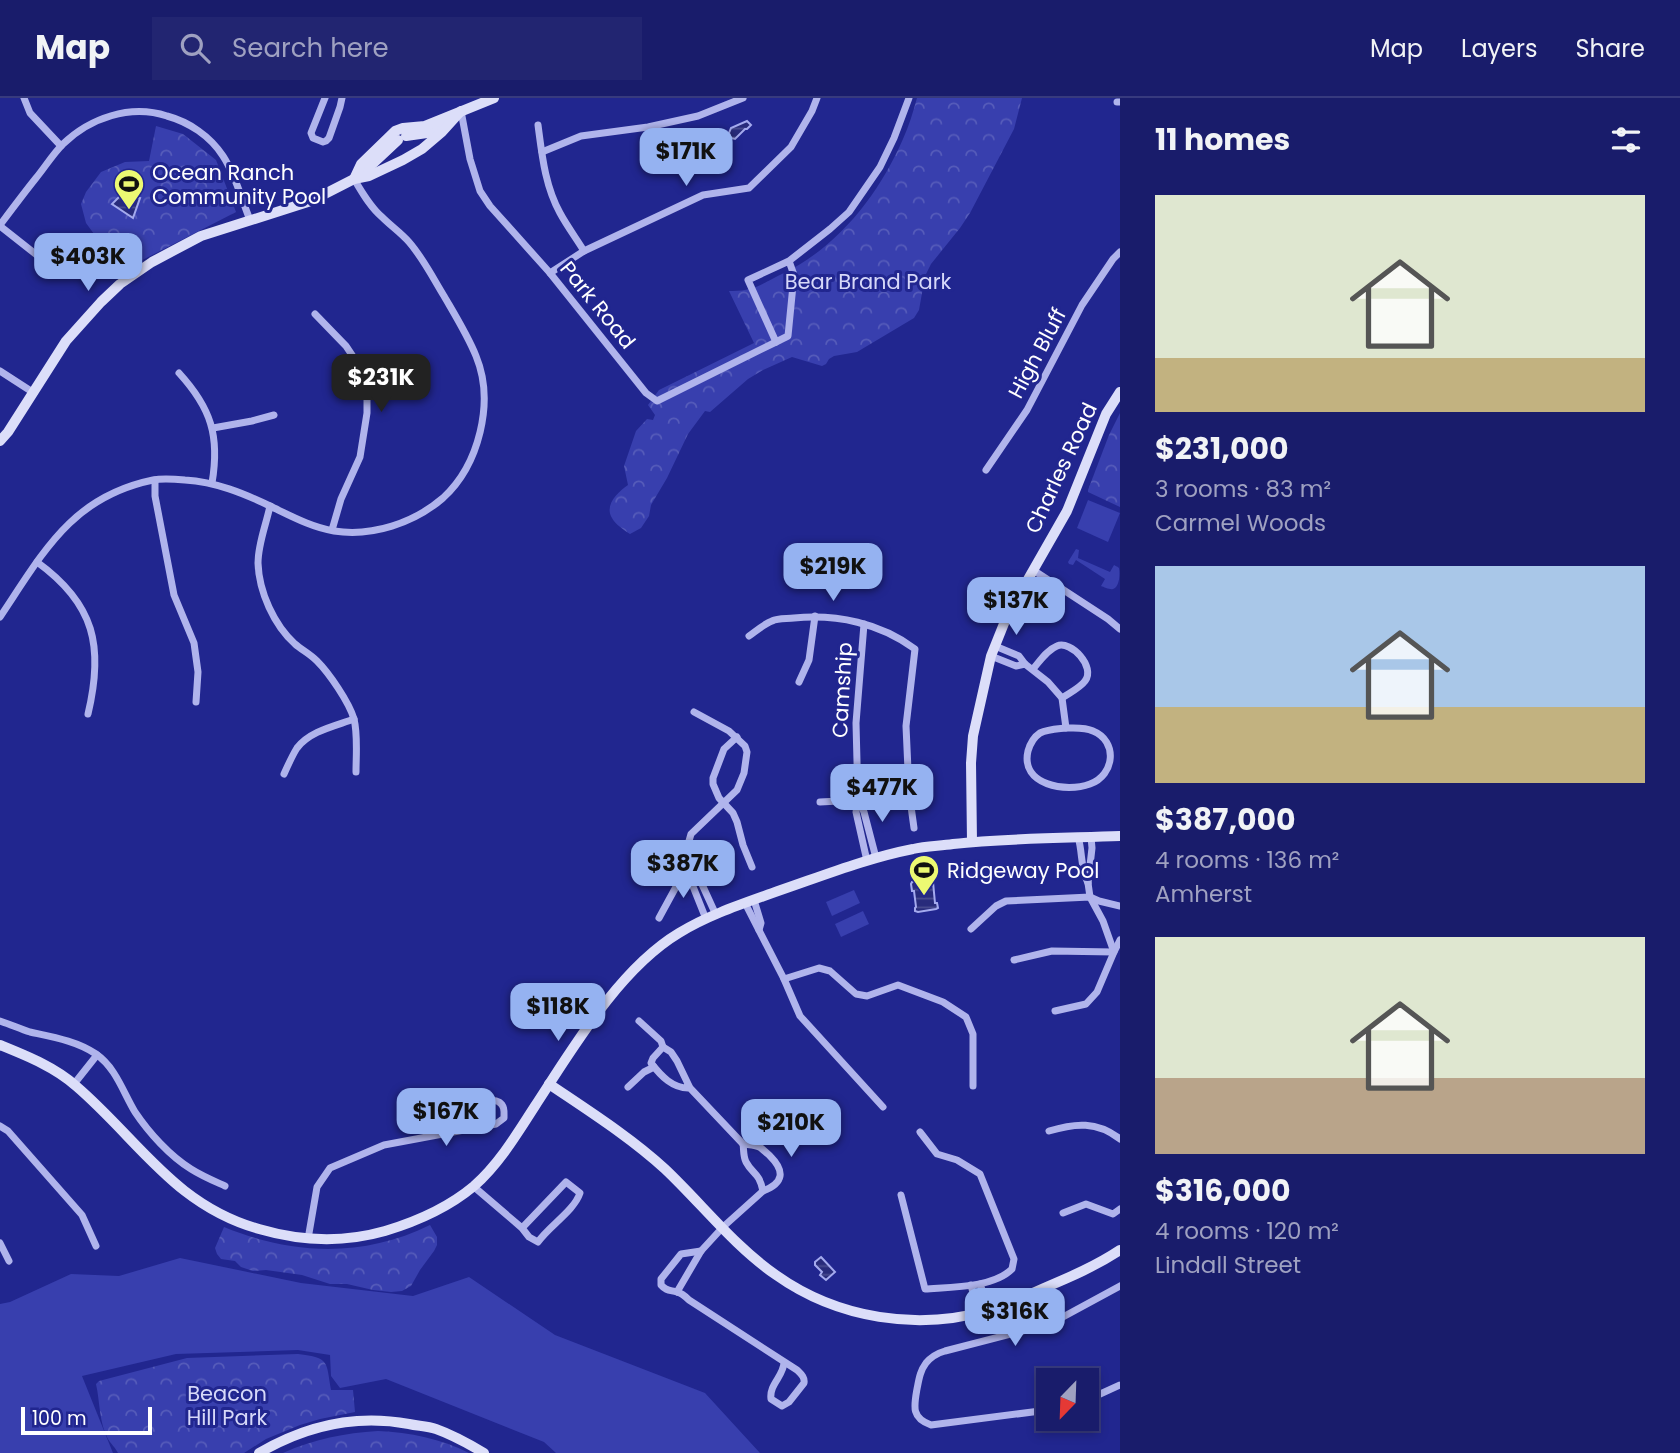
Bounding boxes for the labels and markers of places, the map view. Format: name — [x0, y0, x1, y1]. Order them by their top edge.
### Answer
pin: $171K — [637, 129, 735, 188]
place label: Ocean Ranch Community Pool — [152, 158, 326, 211]
sports icon: Ocean Ranch Community Pool — [112, 167, 146, 211]
pin: $403K — [39, 234, 137, 293]
pin: $231K — [332, 354, 430, 414]
pin: $219K — [784, 544, 882, 603]
pin: $137K — [967, 578, 1065, 637]
pin: $477K — [833, 764, 931, 824]
pin: $387K — [634, 840, 732, 900]
sports icon: Ridgeway Pool — [907, 853, 941, 897]
place label: Ridgeway Pool — [947, 856, 1099, 885]
pin: $118K — [509, 984, 607, 1043]
pin: $167K — [397, 1088, 495, 1148]
pin: $210K — [742, 1100, 840, 1159]
pin: $316K — [966, 1288, 1064, 1348]

